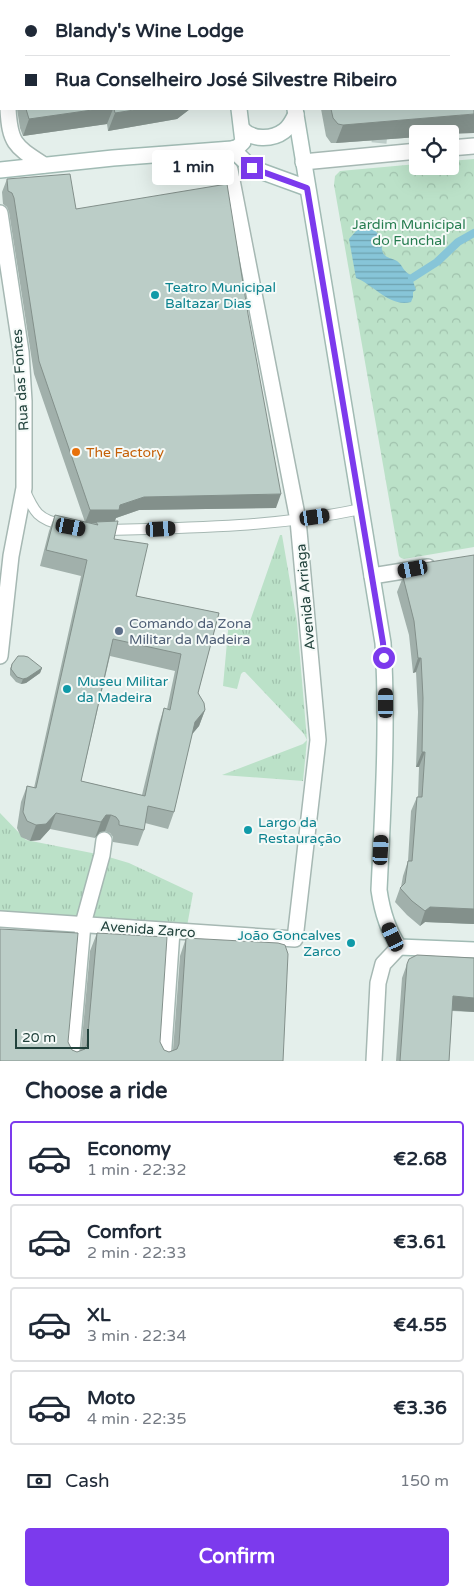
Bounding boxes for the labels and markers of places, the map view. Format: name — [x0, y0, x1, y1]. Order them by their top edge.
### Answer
place label: Teatro Municipal Baltazar Dias — [165, 279, 276, 312]
marker: Teatro Municipal Baltazar Dias — [149, 289, 161, 301]
place label: The Factory — [86, 444, 164, 461]
marker: The Factory — [70, 446, 82, 458]
place label: Comando da Zona Militar da Madeira — [129, 615, 251, 648]
marker: Comando da Zona Militar da Madeira — [113, 625, 125, 637]
place label: Museu Militar da Madeira — [77, 673, 169, 706]
marker: Museu Militar da Madeira — [61, 683, 73, 695]
place label: Largo da Restauração — [258, 814, 341, 847]
marker: Largo da Restauração — [242, 824, 254, 836]
place label: João Goncalves Zarco — [238, 927, 341, 960]
marker: João Goncalves Zarco — [345, 937, 357, 949]

